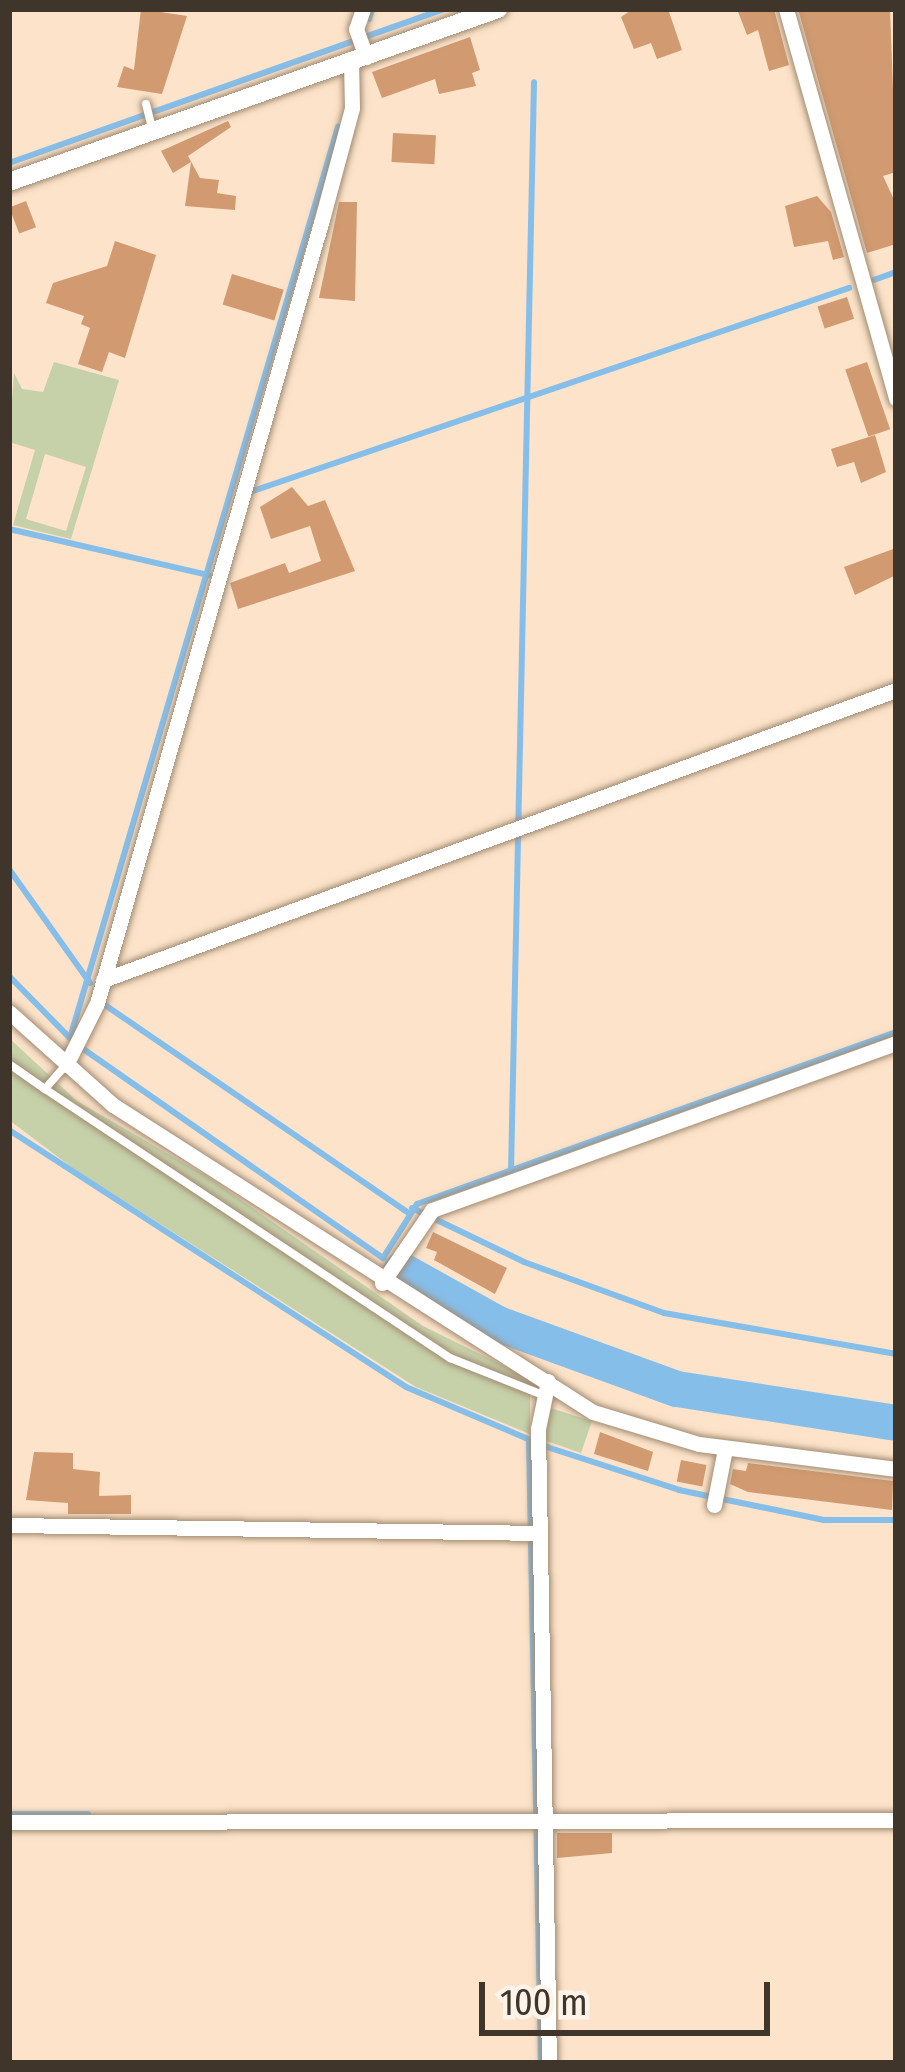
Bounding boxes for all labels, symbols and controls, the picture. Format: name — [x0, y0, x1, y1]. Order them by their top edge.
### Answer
scale bar — [485, 1958, 776, 2032]
text: 100 m — [500, 1981, 588, 2025]

